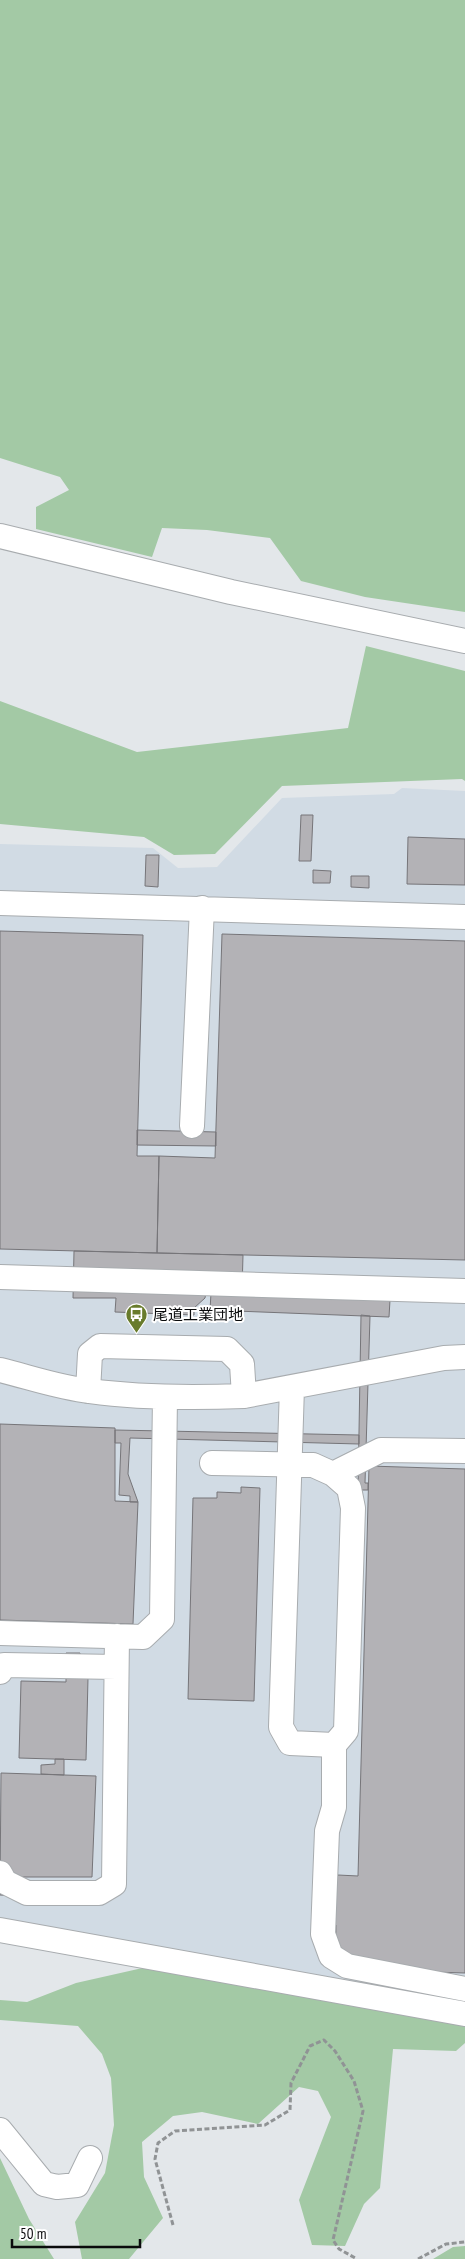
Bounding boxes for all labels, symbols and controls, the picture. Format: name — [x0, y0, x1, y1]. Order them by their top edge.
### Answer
bus stop icon: 尾道工業団地 — [125, 1303, 149, 1334]
place label: 尾道工業団地 — [153, 1305, 243, 1324]
scale bar — [12, 2216, 140, 2248]
text: 50 m — [20, 2224, 46, 2243]

